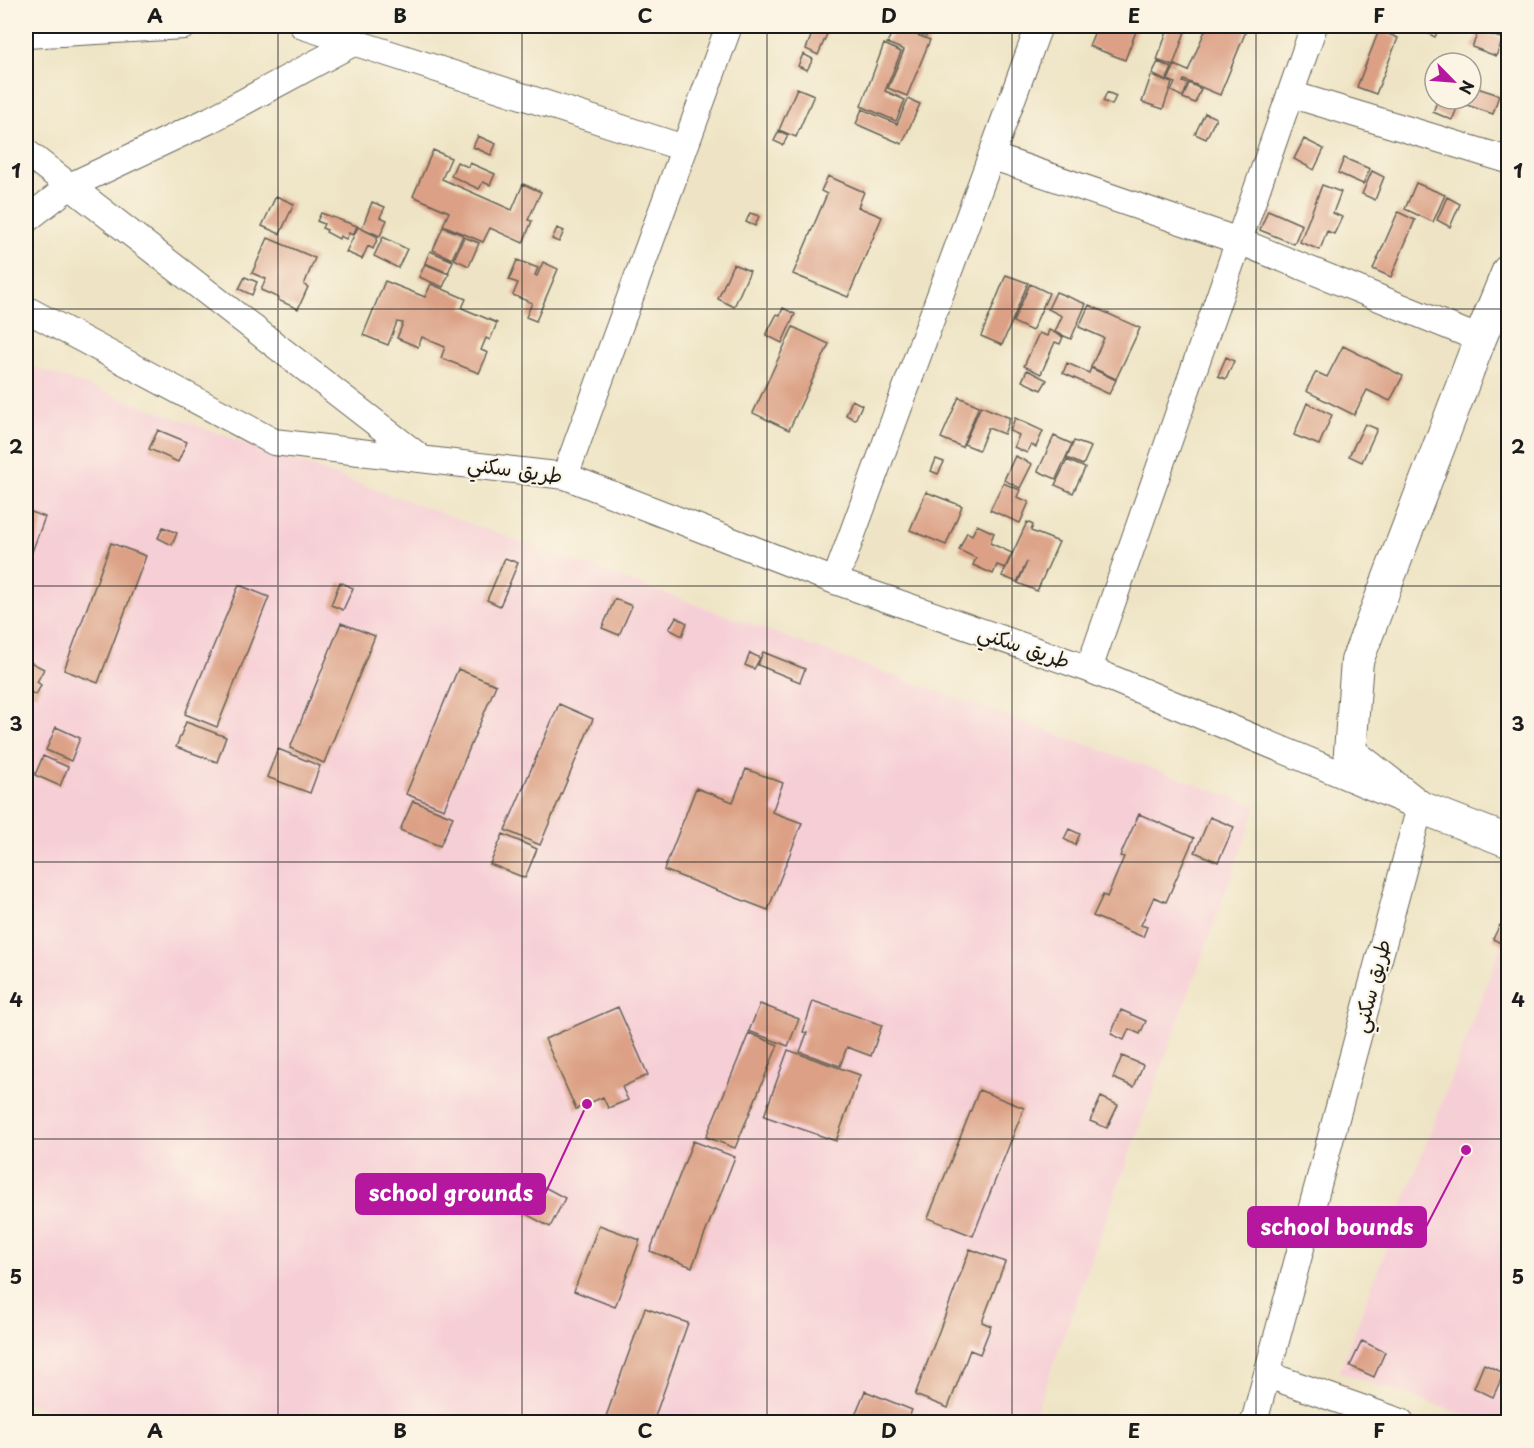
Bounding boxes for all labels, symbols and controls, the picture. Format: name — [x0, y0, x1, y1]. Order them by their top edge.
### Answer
text: A — [147, 0, 163, 30]
text: B — [393, 0, 407, 30]
text: C — [637, 0, 653, 30]
text: D — [881, 0, 897, 30]
text: E — [1128, 0, 1140, 30]
text: F — [1373, 0, 1385, 30]
north arrow — [1423, 51, 1483, 111]
text: N — [1454, 77, 1481, 99]
text: 1 — [11, 155, 21, 185]
text: 1 — [1513, 155, 1523, 185]
text: 2 — [9, 431, 23, 461]
text: 2 — [1511, 431, 1525, 461]
street label: طريق سكني — [465, 446, 565, 495]
street label: طريق سكني — [973, 614, 1075, 681]
text: 3 — [9, 708, 23, 738]
text: 3 — [1511, 708, 1525, 738]
street label: طريق سكني — [1342, 935, 1403, 1037]
text: 4 — [9, 984, 23, 1014]
text: 4 — [1511, 984, 1525, 1014]
callout: school grounds — [356, 1174, 545, 1214]
text: school grounds — [369, 1175, 533, 1208]
callout: school bounds — [1248, 1207, 1426, 1247]
text: school bounds — [1260, 1209, 1414, 1242]
text: 5 — [10, 1261, 22, 1291]
text: 5 — [1512, 1261, 1524, 1291]
text: A — [147, 1415, 163, 1445]
text: B — [393, 1415, 407, 1445]
text: C — [637, 1415, 653, 1445]
text: D — [881, 1415, 897, 1445]
text: E — [1128, 1415, 1140, 1445]
text: F — [1373, 1415, 1385, 1445]

